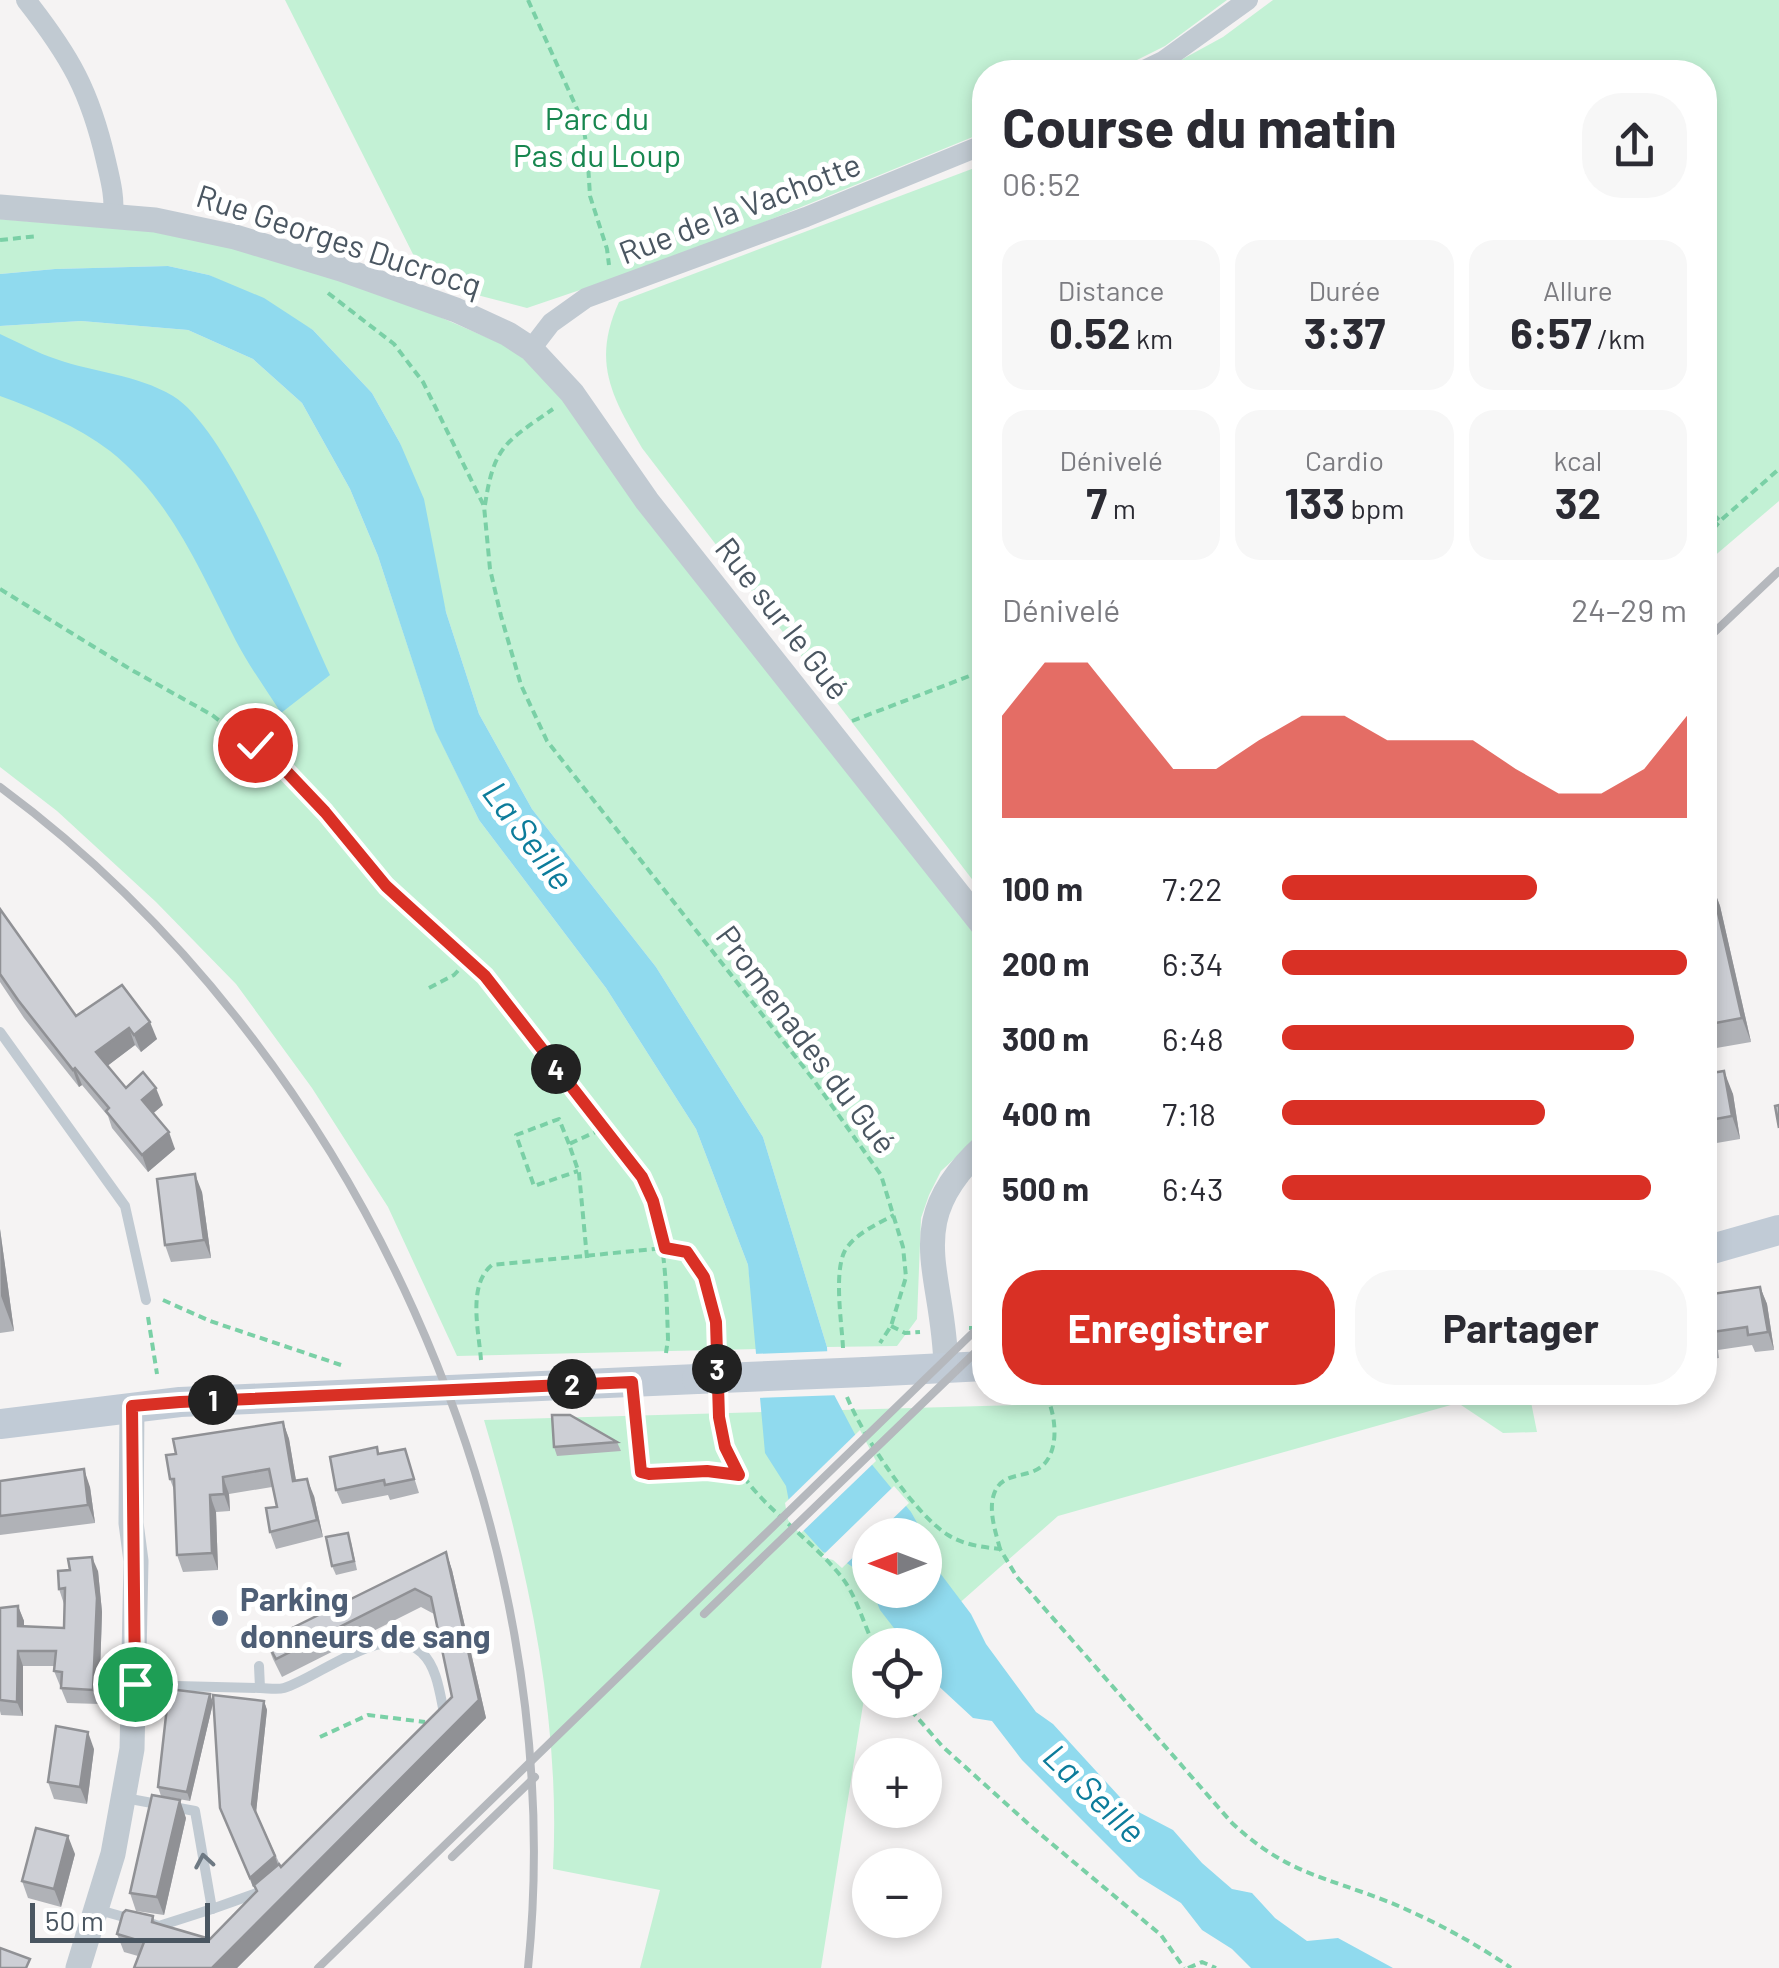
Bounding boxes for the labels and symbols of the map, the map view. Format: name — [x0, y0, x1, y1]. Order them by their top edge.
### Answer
park label: Parc du Pas du Loup — [513, 98, 681, 173]
street label: Rue de la Vachotte — [613, 144, 865, 271]
street label: Rue Georges Ducrocq — [192, 175, 487, 303]
street label: Rue sur le Gué — [708, 529, 859, 706]
pin — [213, 703, 298, 788]
water label: La Seille — [475, 772, 584, 897]
street label: Promenades du Gué — [709, 917, 906, 1160]
pin: 4 — [531, 1044, 581, 1094]
pin: 3 — [692, 1344, 742, 1394]
pin: 2 — [547, 1359, 597, 1409]
pin: 1 — [188, 1375, 238, 1425]
north arrow — [852, 1518, 942, 1608]
place label: Parking donneurs de sang — [240, 1579, 490, 1654]
marker: Parking donneurs de sang — [209, 1607, 231, 1629]
pin — [93, 1642, 178, 1727]
water label: La Seille — [1036, 1734, 1155, 1851]
one-way arrow — [194, 1853, 215, 1870]
scale bar — [30, 1898, 210, 1942]

